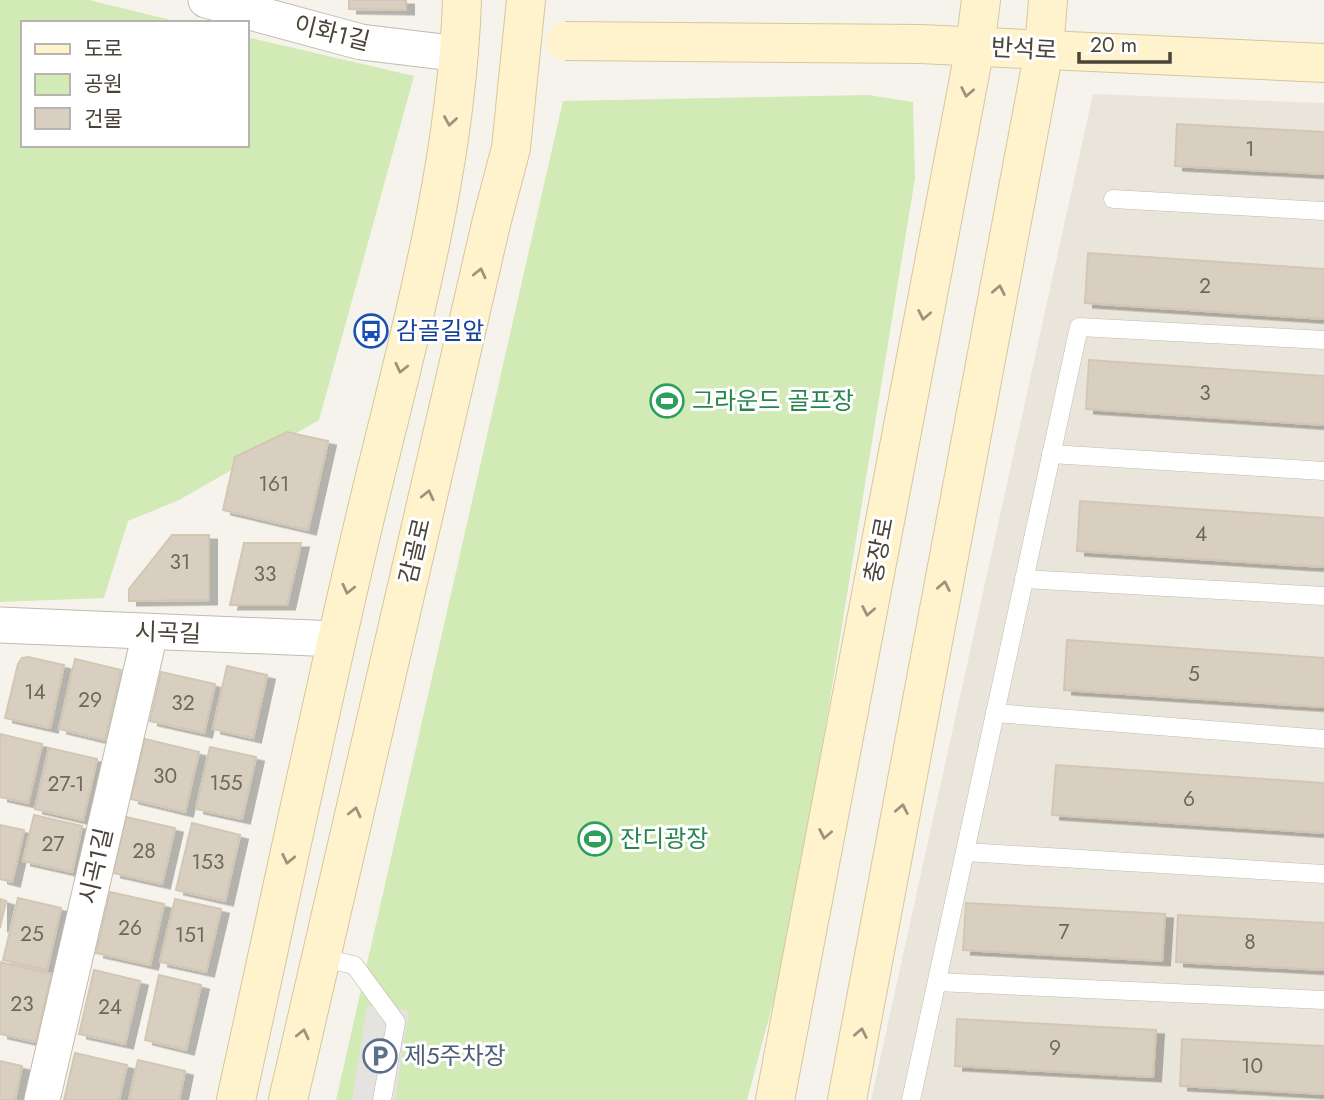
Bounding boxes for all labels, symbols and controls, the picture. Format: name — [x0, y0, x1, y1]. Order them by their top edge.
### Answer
street label: 이화1길 — [291, 6, 374, 59]
legend — [21, 21, 248, 147]
scale bar — [1079, 21, 1170, 65]
street label: 반석로 — [990, 29, 1058, 68]
text: 20 m — [1090, 30, 1137, 60]
text: 도로 — [84, 34, 123, 64]
text: 공원 — [84, 69, 123, 99]
one-way arrow — [960, 86, 975, 98]
text: 건물 — [84, 104, 123, 134]
one-way arrow — [443, 115, 458, 127]
house number: 1 — [1245, 134, 1255, 164]
one-way arrow — [471, 267, 486, 279]
house number: 2 — [1199, 271, 1211, 301]
one-way arrow — [991, 284, 1006, 296]
one-way arrow — [917, 309, 932, 321]
bus stop icon: 감골길앞 — [352, 312, 390, 350]
place label: 감골길앞 — [396, 313, 484, 348]
one-way arrow — [394, 362, 409, 374]
house number: 3 — [1199, 378, 1211, 408]
sports icon: 그라운드 골프장 — [648, 382, 686, 420]
place label: 그라운드 골프장 — [692, 383, 854, 418]
house number: 161 — [259, 469, 290, 499]
one-way arrow — [420, 489, 434, 501]
street label: 충장로 — [855, 514, 902, 586]
street label: 감골로 — [390, 515, 439, 587]
house number: 4 — [1195, 519, 1207, 549]
house number: 31 — [170, 547, 190, 577]
house number: 33 — [254, 559, 276, 589]
one-way arrow — [936, 580, 951, 592]
one-way arrow — [342, 583, 356, 595]
one-way arrow — [861, 605, 876, 617]
street label: 시곡길 — [134, 614, 202, 651]
house number: 5 — [1188, 659, 1200, 689]
house number: 14 — [24, 677, 46, 707]
house number: 29 — [78, 685, 102, 715]
house number: 32 — [171, 688, 195, 718]
house number: 30 — [153, 761, 177, 791]
house number: 155 — [209, 768, 243, 798]
house number: 27-1 — [48, 769, 84, 799]
house number: 6 — [1183, 784, 1195, 814]
one-way arrow — [894, 803, 909, 815]
one-way arrow — [346, 806, 361, 818]
sports icon: 잔디광장 — [576, 820, 614, 858]
place label: 잔디광장 — [620, 821, 708, 856]
street label: 시곡1길 — [70, 824, 121, 907]
one-way arrow — [819, 828, 834, 840]
house number: 27 — [42, 829, 64, 859]
house number: 28 — [132, 836, 156, 866]
house number: 153 — [192, 847, 224, 877]
one-way arrow — [282, 853, 297, 865]
house number: 26 — [118, 913, 142, 943]
house number: 7 — [1058, 917, 1070, 947]
house number: 25 — [20, 919, 44, 949]
house number: 151 — [175, 920, 205, 950]
house number: 8 — [1244, 927, 1256, 957]
house number: 23 — [10, 989, 34, 1019]
house number: 24 — [98, 992, 122, 1022]
one-way arrow — [852, 1027, 867, 1039]
one-way arrow — [295, 1028, 309, 1040]
house number: 9 — [1049, 1033, 1061, 1063]
parking icon: 제5주차장 — [361, 1037, 399, 1075]
place label: 제5주차장 — [404, 1038, 506, 1073]
house number: 10 — [1241, 1051, 1263, 1081]

